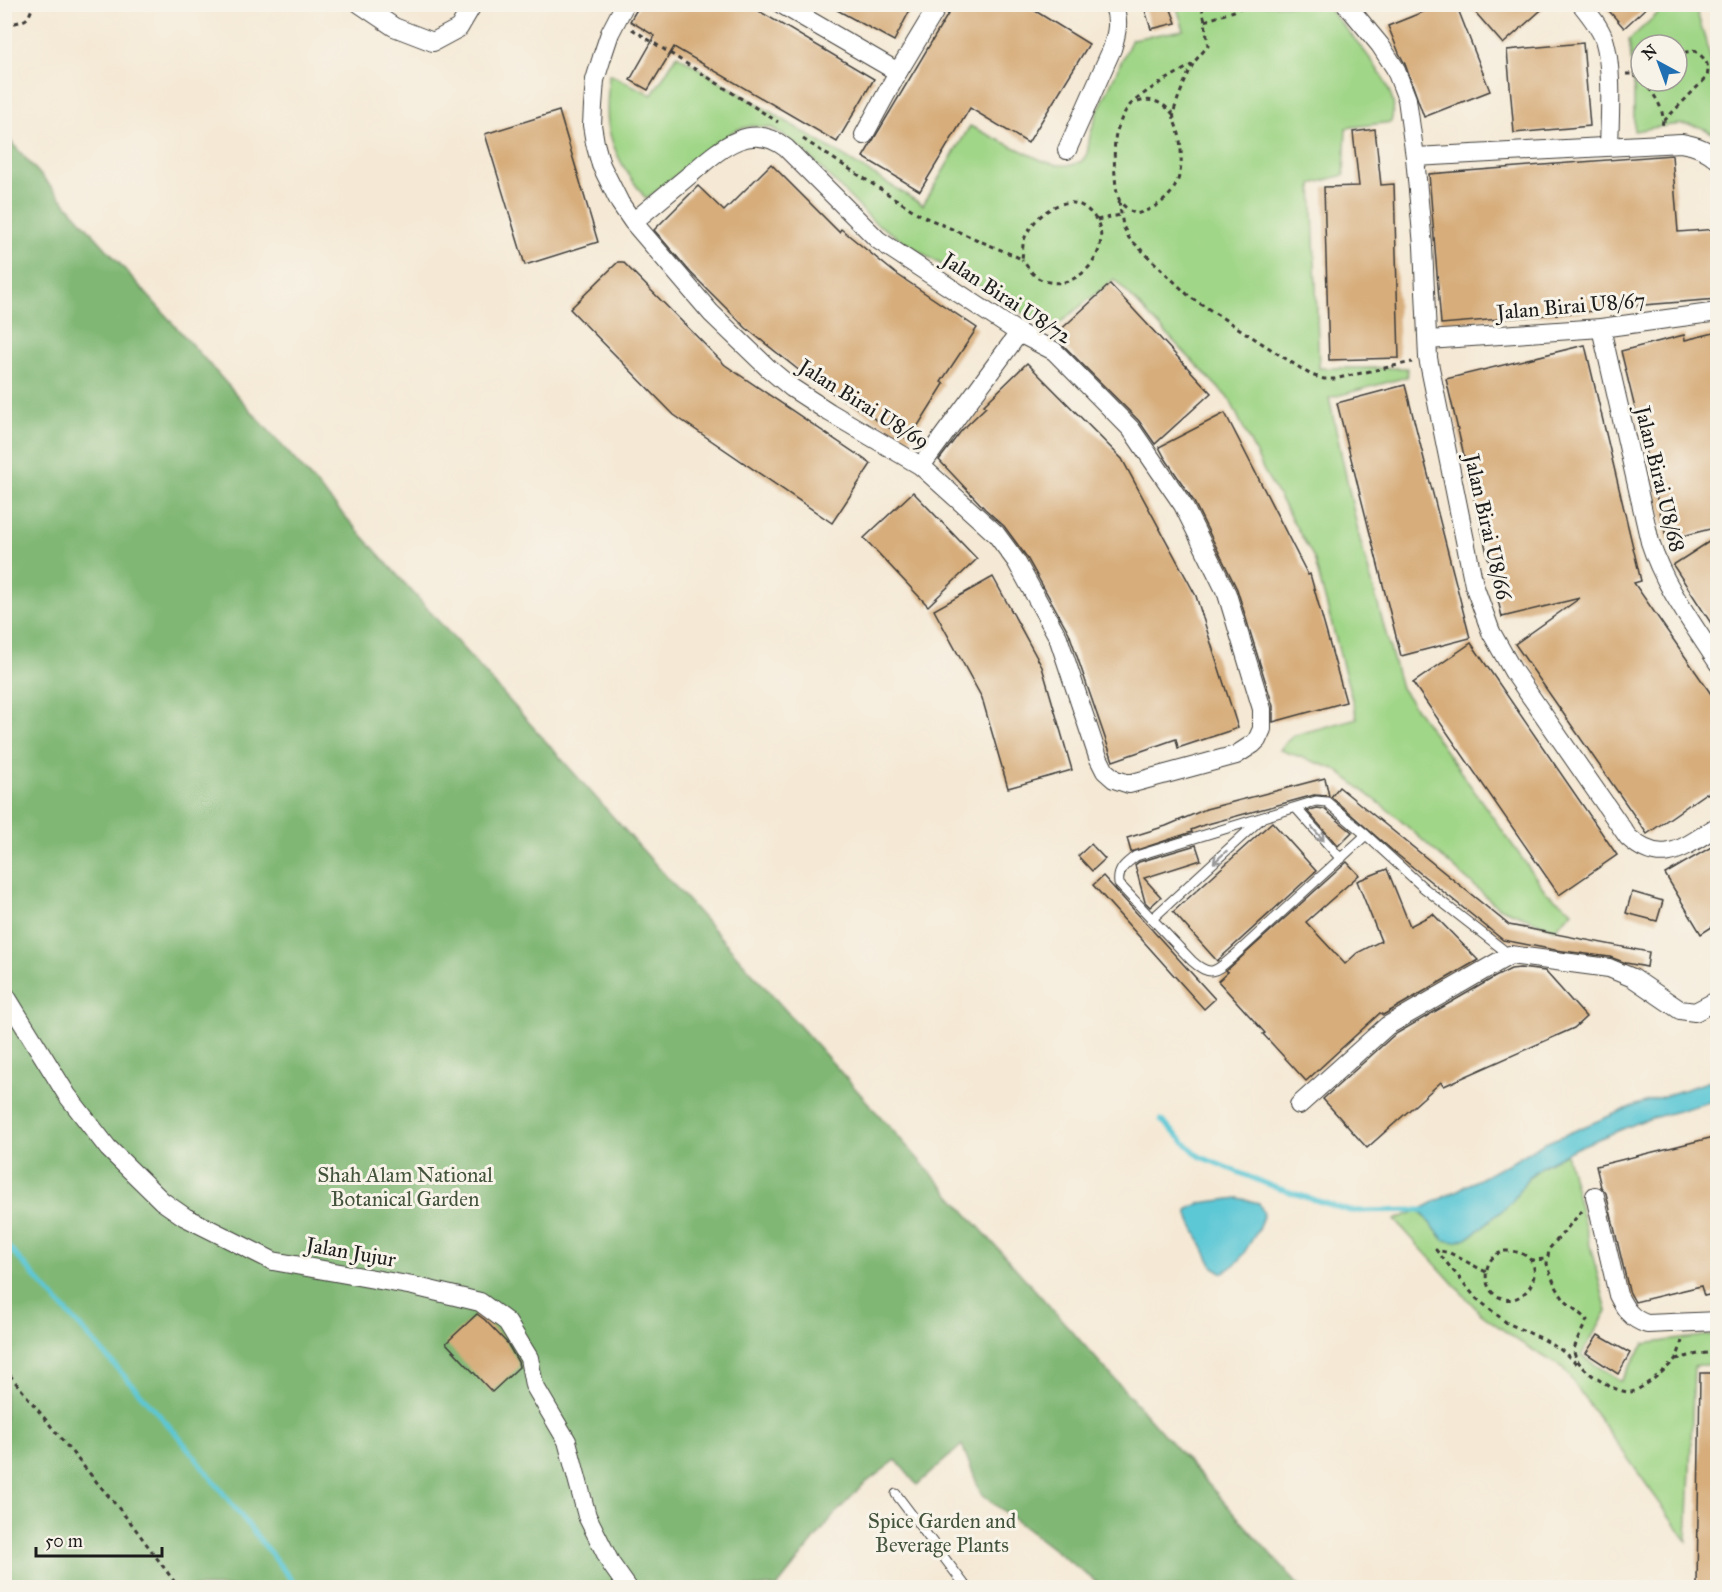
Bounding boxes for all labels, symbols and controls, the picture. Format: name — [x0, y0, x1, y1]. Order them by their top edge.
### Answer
north arrow — [1629, 33, 1689, 93]
text: N — [1638, 40, 1661, 64]
street label: Jalan Birai U8/72 — [936, 245, 1077, 350]
street label: Jalan Birai U8/67 — [1494, 287, 1646, 326]
street label: Jalan Birai U8/69 — [792, 352, 934, 455]
street label: Jalan Birai U8/68 — [1629, 402, 1691, 555]
street label: Jalan Birai U8/66 — [1458, 450, 1518, 604]
one-way arrow — [1311, 826, 1325, 841]
one-way arrow — [1213, 850, 1228, 864]
park label: Shah Alam National Botanical Garden — [317, 1162, 493, 1212]
street label: Jalan Jujur — [302, 1231, 398, 1273]
park label: Spice Garden and Beverage Plants — [868, 1508, 1017, 1558]
scale bar — [36, 1520, 162, 1558]
text: 50 m — [45, 1530, 83, 1552]

